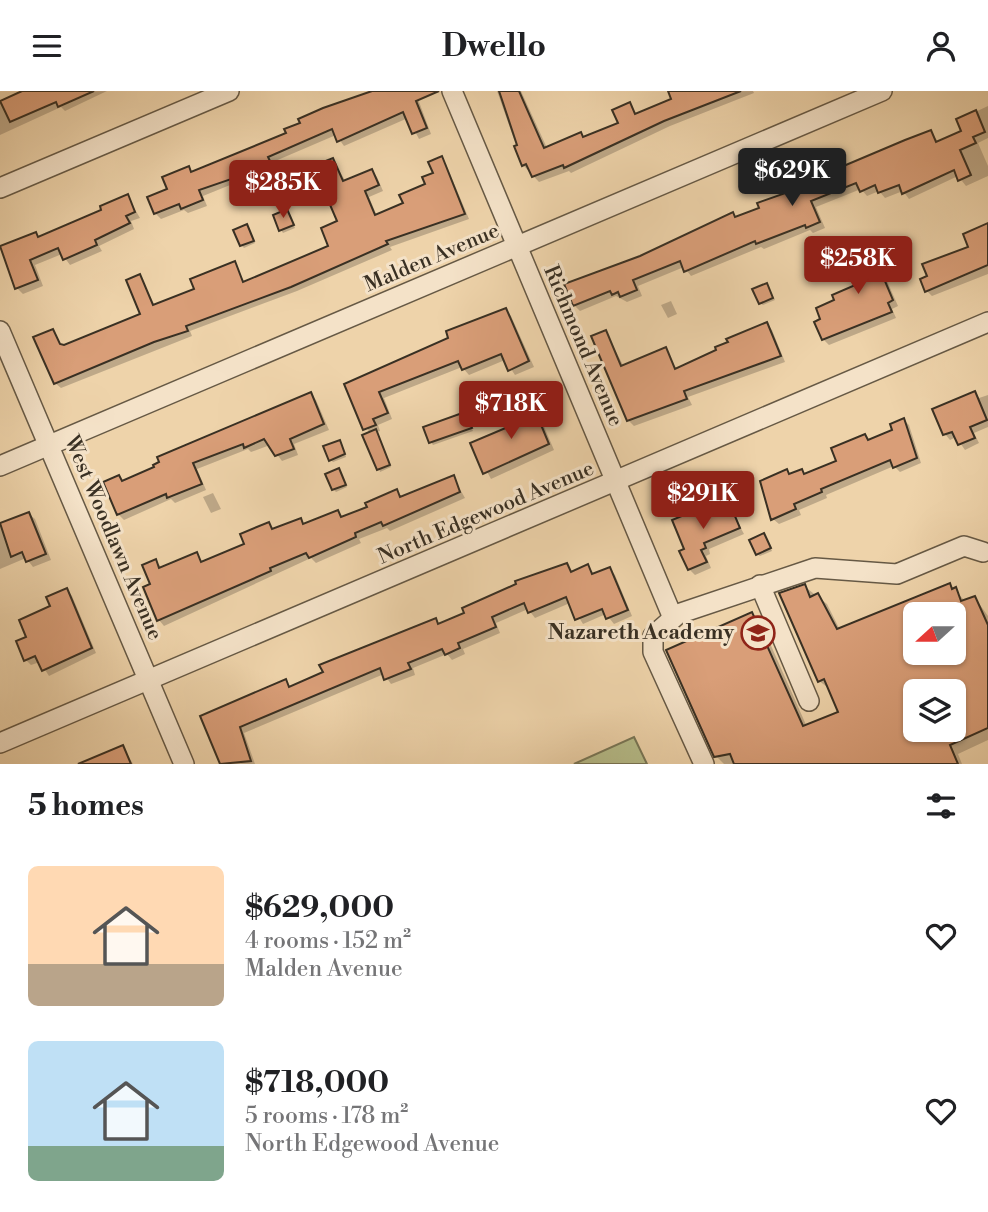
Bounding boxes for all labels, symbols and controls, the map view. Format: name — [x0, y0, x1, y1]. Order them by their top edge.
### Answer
text: Dwello — [442, 26, 546, 66]
icon: menu — [28, 27, 66, 65]
icon: person — [922, 27, 960, 65]
pin: $629K — [743, 149, 841, 208]
text: $629K — [754, 157, 830, 185]
pin: $285K — [234, 160, 332, 220]
text: $285K — [245, 169, 321, 197]
street label: Malden Avenue — [361, 218, 503, 298]
pin: $258K — [809, 237, 907, 296]
text: $258K — [820, 245, 896, 273]
street label: Richmond Avenue — [537, 261, 629, 431]
pin: $718K — [462, 381, 560, 441]
text: $718K — [475, 390, 547, 418]
street label: West Woodlawn Avenue — [58, 431, 168, 644]
street label: North Edgewood Avenue — [374, 456, 598, 570]
pin: $291K — [654, 471, 752, 531]
text: $291K — [667, 480, 739, 508]
north arrow — [903, 602, 966, 665]
map controls — [903, 602, 966, 742]
school or university icon: Nazareth Academy — [739, 614, 777, 652]
place label: Nazareth Academy — [548, 620, 734, 646]
button: layers — [903, 679, 966, 742]
text: 5 homes — [28, 787, 144, 825]
icon: filters — [922, 787, 960, 825]
text: $629,000 — [245, 889, 394, 927]
icon: home — [84, 894, 168, 978]
icon: heart — [922, 917, 960, 955]
text: 4 rooms · 152 m² — [245, 927, 411, 955]
text: Malden Avenue — [245, 955, 403, 983]
text: $718,000 — [245, 1064, 389, 1102]
icon: home — [84, 1069, 168, 1153]
icon: heart — [922, 1092, 960, 1130]
text: 5 rooms · 178 m² — [245, 1102, 408, 1130]
text: North Edgewood Avenue — [245, 1130, 499, 1158]

